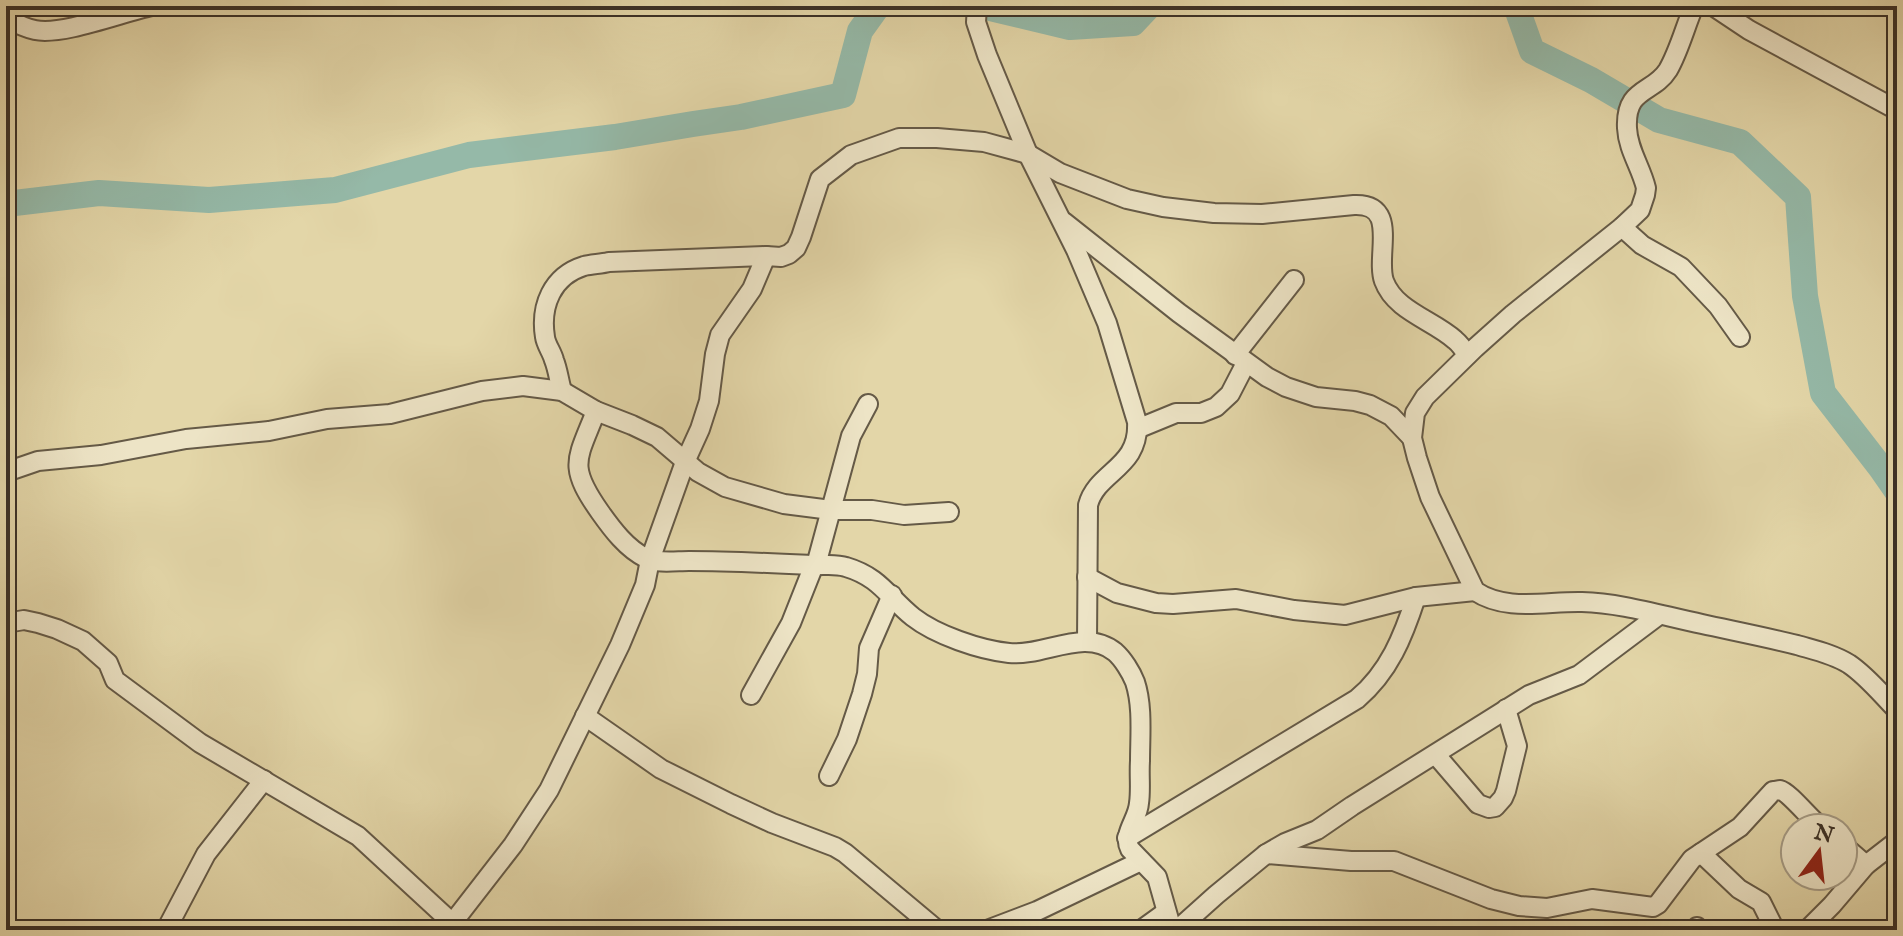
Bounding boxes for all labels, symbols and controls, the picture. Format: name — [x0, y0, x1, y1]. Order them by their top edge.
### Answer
north arrow — [1779, 812, 1859, 892]
text: N — [1810, 818, 1836, 851]

